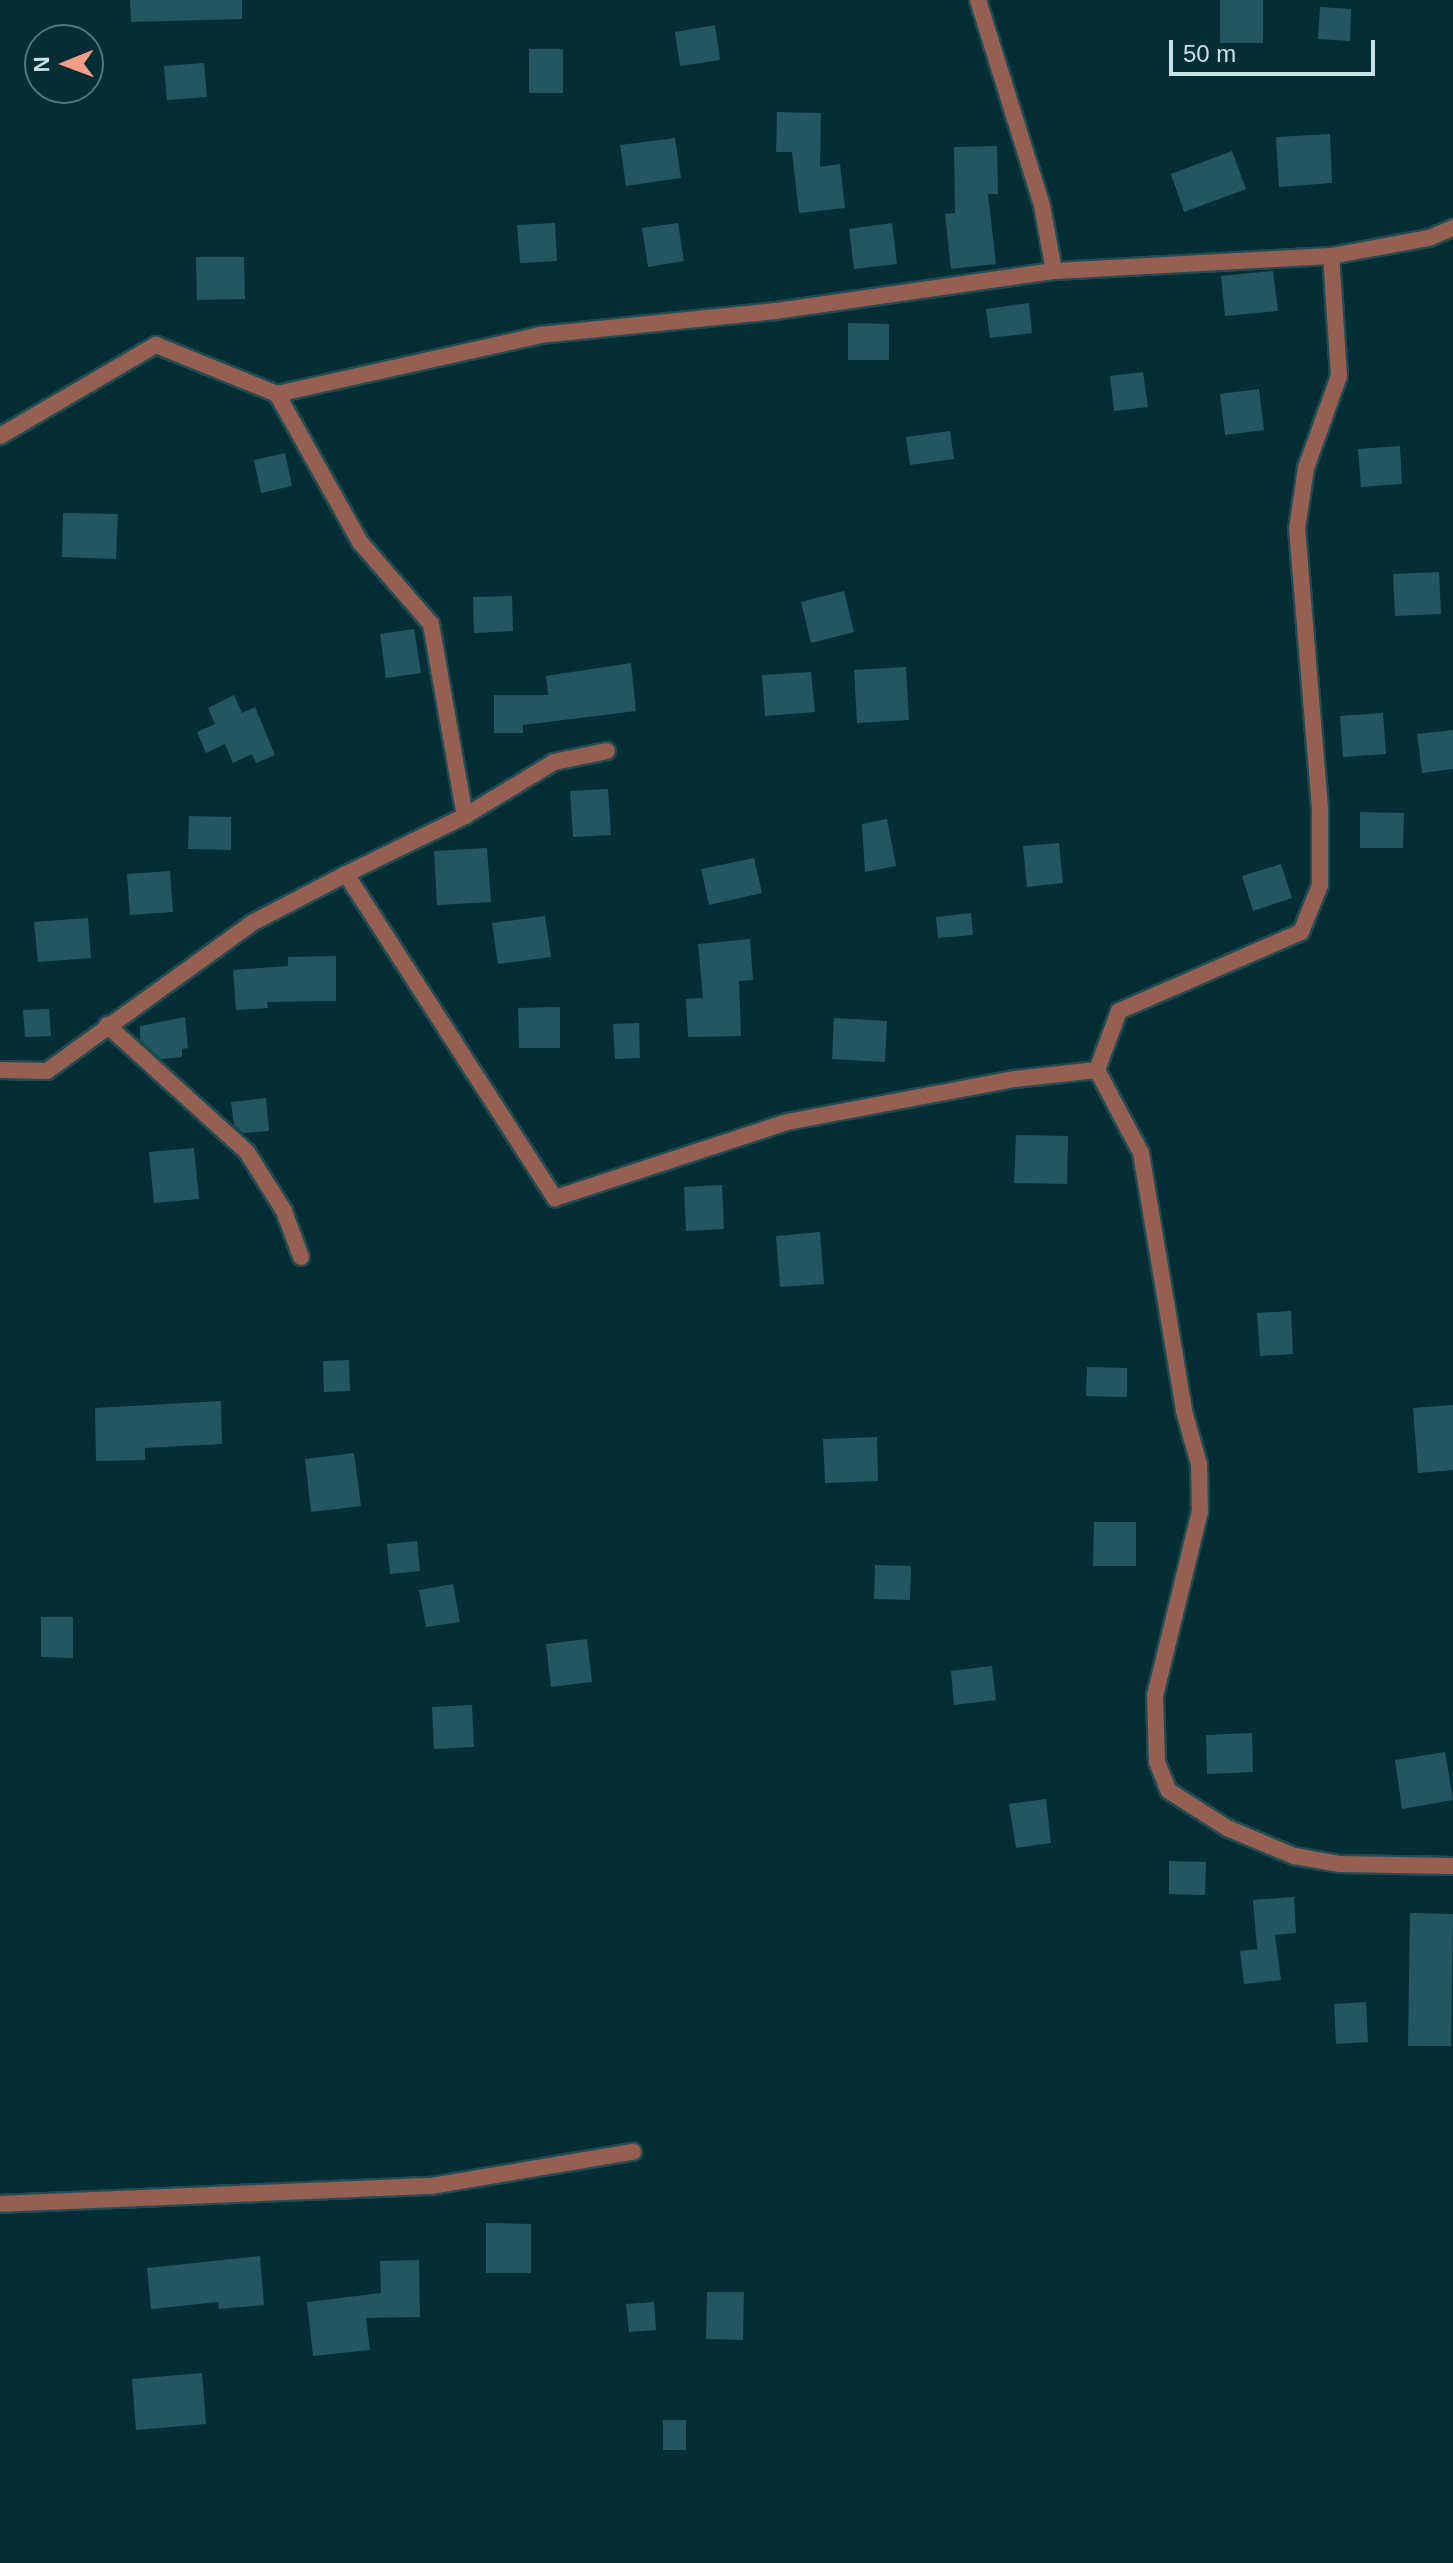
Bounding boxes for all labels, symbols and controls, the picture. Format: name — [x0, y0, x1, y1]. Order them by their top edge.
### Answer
north arrow — [24, 24, 104, 104]
scale bar — [1173, 24, 1379, 74]
text: 50 m — [1183, 40, 1236, 67]
text: N — [29, 56, 54, 73]

